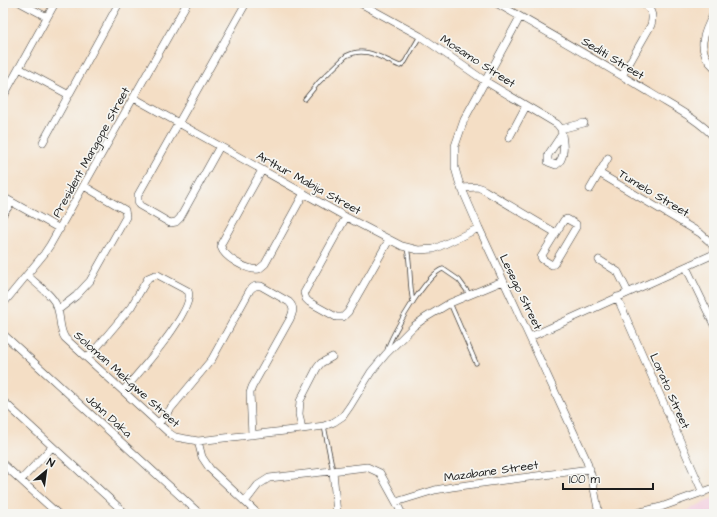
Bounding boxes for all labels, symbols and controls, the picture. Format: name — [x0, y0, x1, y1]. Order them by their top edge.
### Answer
street label: Mosamo Street — [437, 31, 519, 92]
street label: Sediti Street — [578, 33, 648, 84]
street label: President Mangope Street — [48, 84, 135, 221]
street label: Arthur Mabija Street — [253, 148, 364, 219]
street label: Tumelo Street — [615, 166, 692, 221]
street label: Lesego Street — [494, 252, 546, 333]
street label: Soloman Mekgwe Street — [69, 327, 183, 432]
street label: Lorato Street — [645, 351, 694, 432]
street label: John Daka — [82, 391, 136, 442]
north arrow — [26, 451, 66, 491]
text: N — [44, 454, 57, 471]
street label: Mazabane Street — [443, 456, 540, 487]
scale bar — [563, 465, 653, 491]
text: 100 m — [569, 471, 600, 488]

